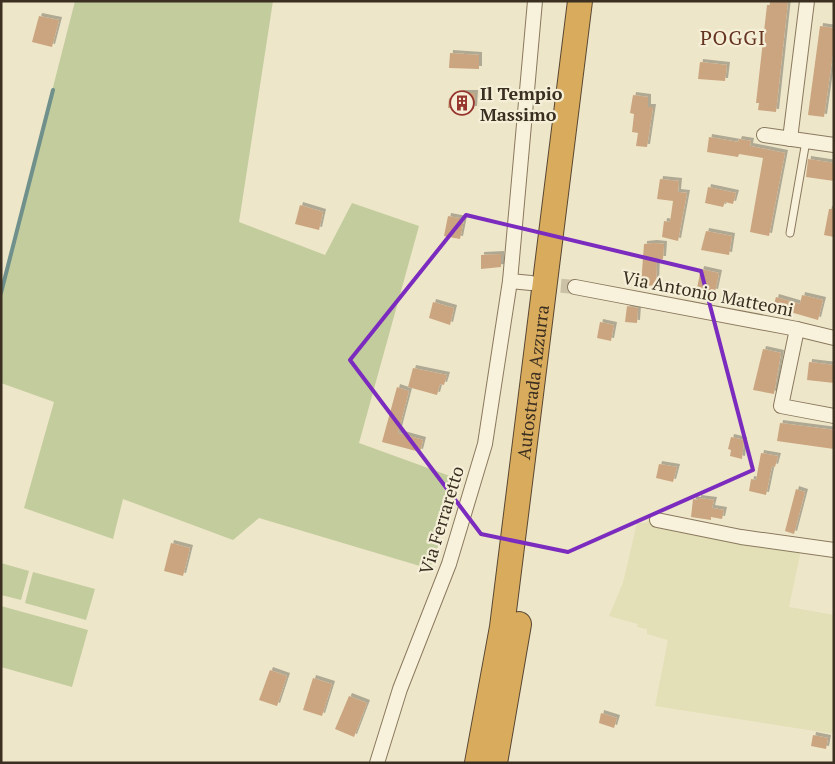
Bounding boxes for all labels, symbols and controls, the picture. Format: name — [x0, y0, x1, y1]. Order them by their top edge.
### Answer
district label: POGGI — [700, 24, 766, 51]
place label: Il Tempio Massimo — [480, 81, 563, 126]
building icon: Il Tempio Massimo — [449, 90, 475, 116]
street label: Via Antonio Matteoni — [620, 265, 796, 321]
street label: Autostrada Azzurra — [511, 303, 554, 461]
street label: Via Ferraretto — [413, 463, 469, 577]

